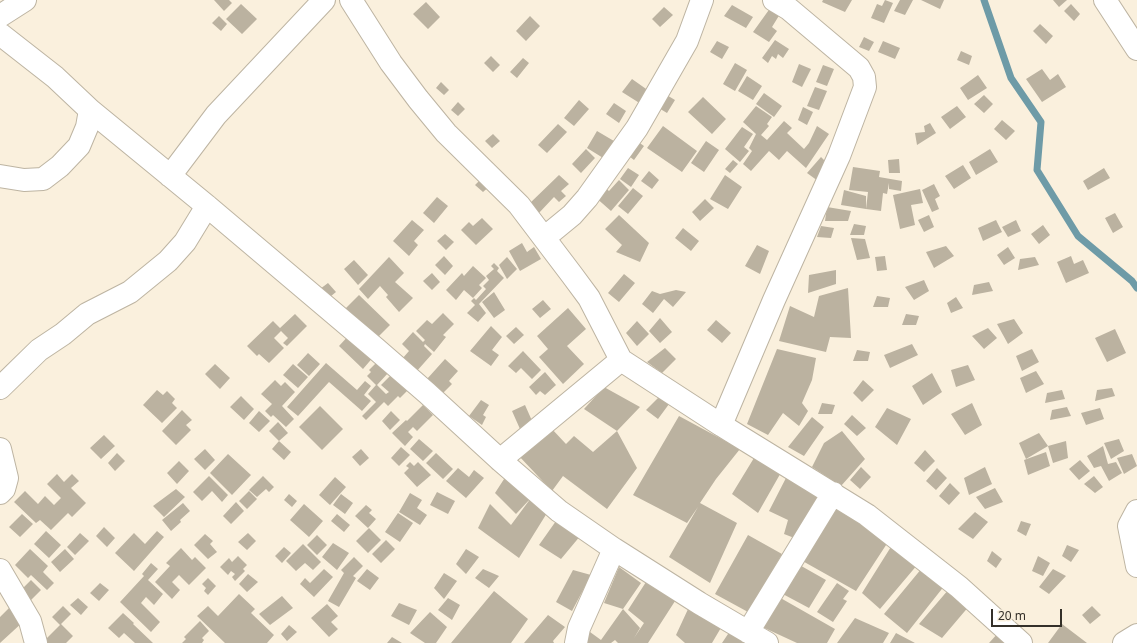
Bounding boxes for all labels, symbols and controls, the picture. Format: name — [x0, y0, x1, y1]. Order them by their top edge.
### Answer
scale bar — [993, 601, 1064, 627]
text: 20 m — [998, 607, 1026, 624]

